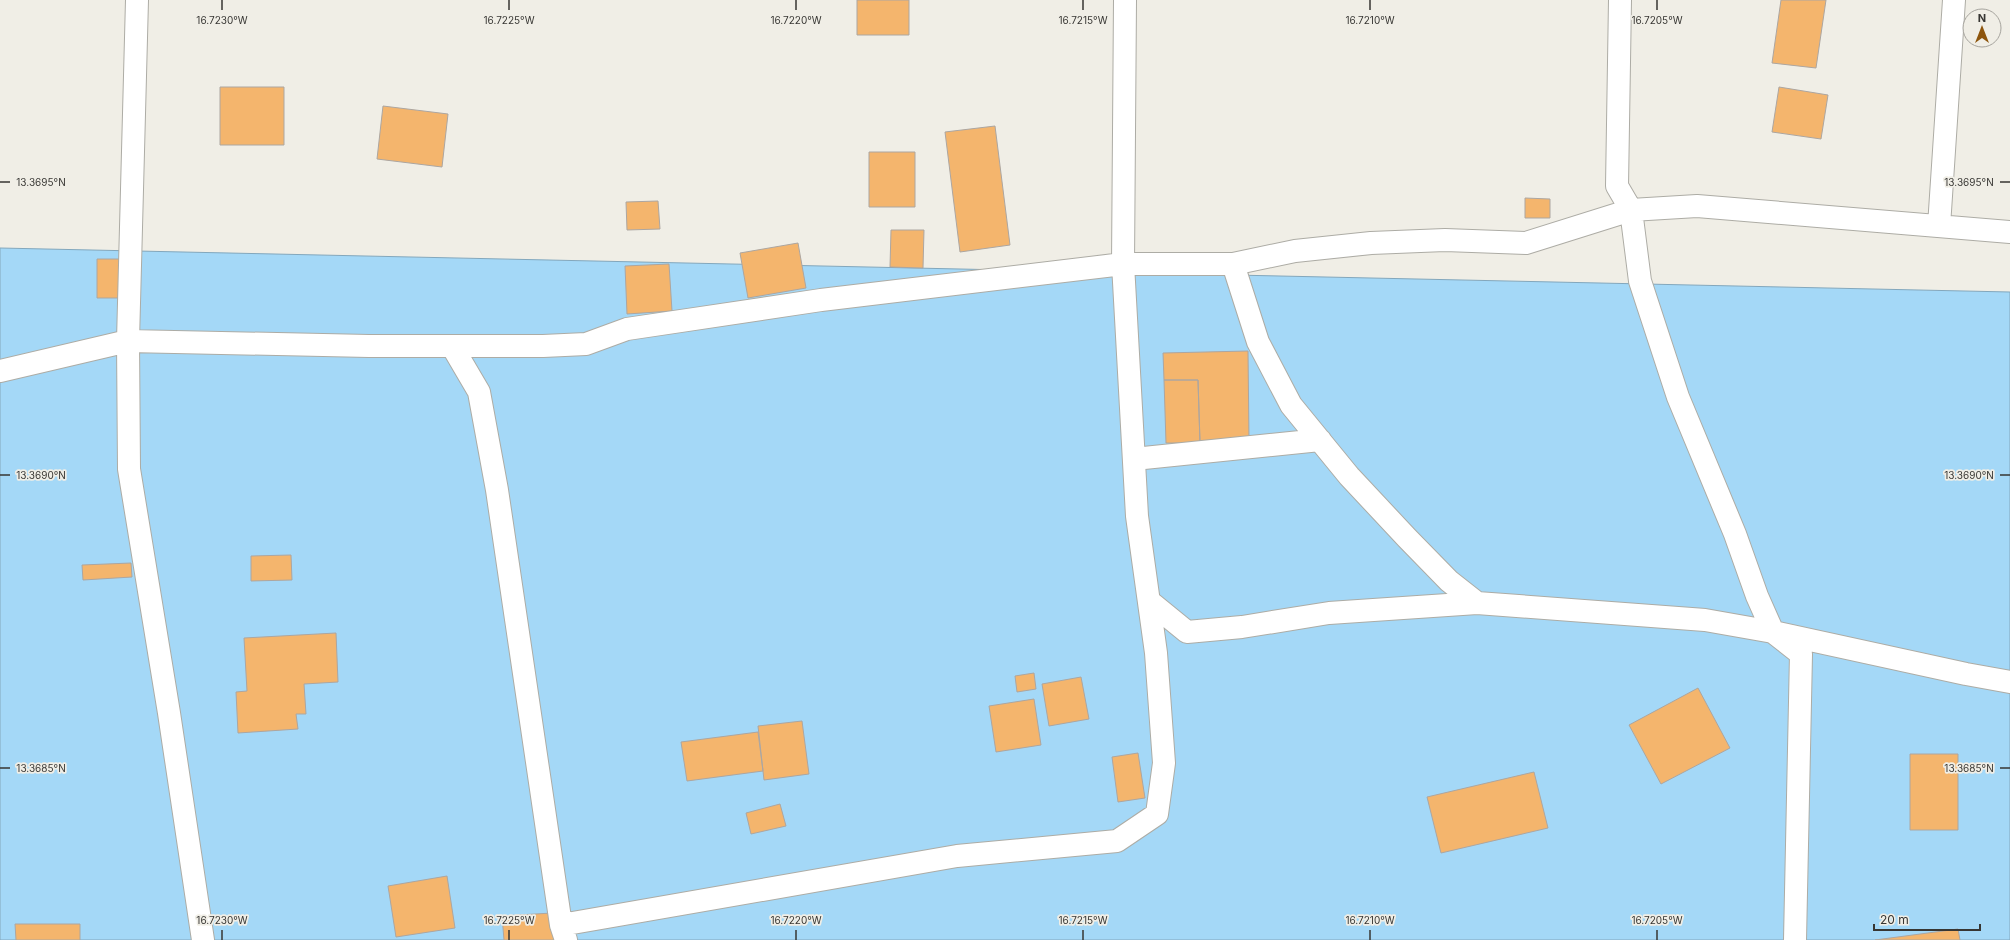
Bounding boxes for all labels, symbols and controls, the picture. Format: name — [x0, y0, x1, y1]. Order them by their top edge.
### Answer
north arrow — [1962, 8, 2002, 48]
text: N — [1978, 11, 1986, 25]
text: 16.7230°W — [196, 14, 248, 26]
text: 16.7225°W — [483, 14, 535, 26]
text: 16.7220°W — [770, 14, 822, 26]
text: 16.7215°W — [1059, 14, 1108, 26]
text: 16.7210°W — [1345, 14, 1395, 26]
text: 16.7205°W — [1631, 14, 1683, 26]
text: 13.3695°N — [16, 176, 66, 188]
text: 13.3695°N — [1944, 176, 1994, 188]
text: 13.3690°N — [16, 469, 66, 481]
text: 13.3690°N — [1944, 469, 1994, 481]
text: 13.3685°N — [16, 762, 66, 774]
text: 13.3685°N — [1944, 762, 1994, 774]
scale bar — [1874, 906, 1980, 932]
text: 20 m — [1880, 912, 1909, 927]
text: 16.7230°W — [196, 914, 248, 926]
text: 16.7225°W — [483, 914, 535, 926]
text: 16.7220°W — [770, 914, 822, 926]
text: 16.7215°W — [1059, 914, 1108, 926]
text: 16.7210°W — [1345, 914, 1395, 926]
text: 16.7205°W — [1631, 914, 1683, 926]

